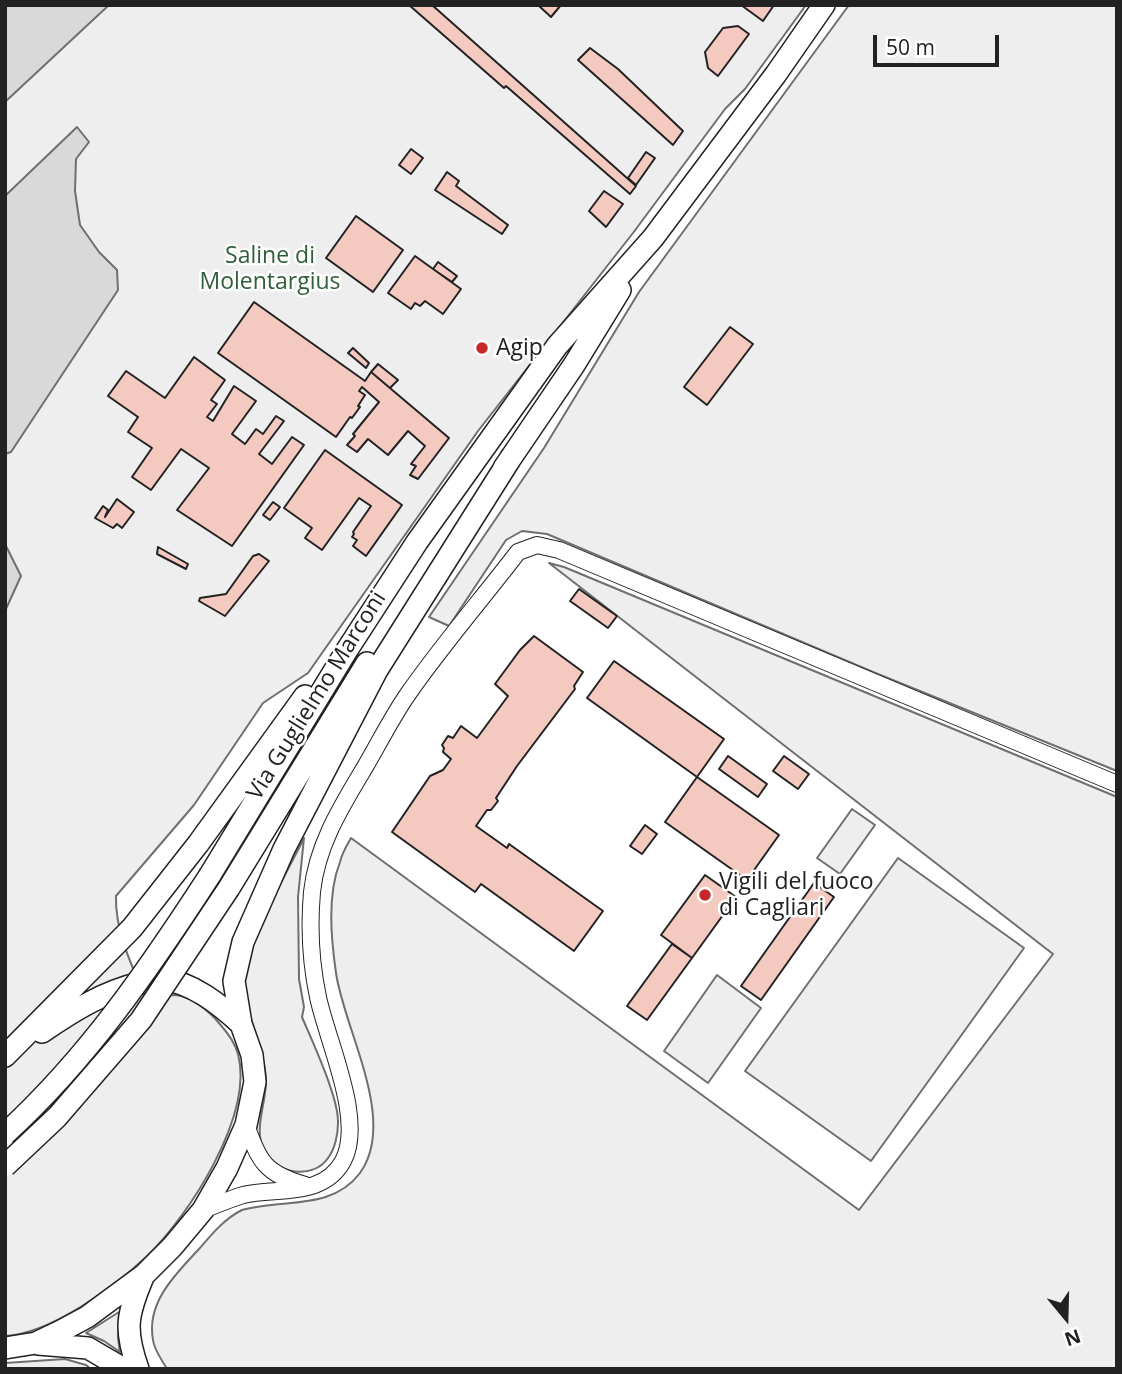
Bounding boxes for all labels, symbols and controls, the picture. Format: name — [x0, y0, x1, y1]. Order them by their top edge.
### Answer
scale bar — [877, 21, 1003, 65]
text: 50 m — [886, 33, 935, 61]
park label: Saline di Molentargius — [199, 242, 341, 296]
place label: Agip — [496, 334, 543, 362]
marker: Agip — [474, 340, 490, 356]
street label: Via Guglielmo Marconi — [242, 587, 392, 805]
place label: Vigili del fuoco di Cagliari — [719, 868, 874, 922]
marker: Vigili del fuoco di Cagliari — [697, 887, 713, 903]
north arrow — [1031, 1283, 1101, 1353]
text: N — [1061, 1323, 1084, 1353]

